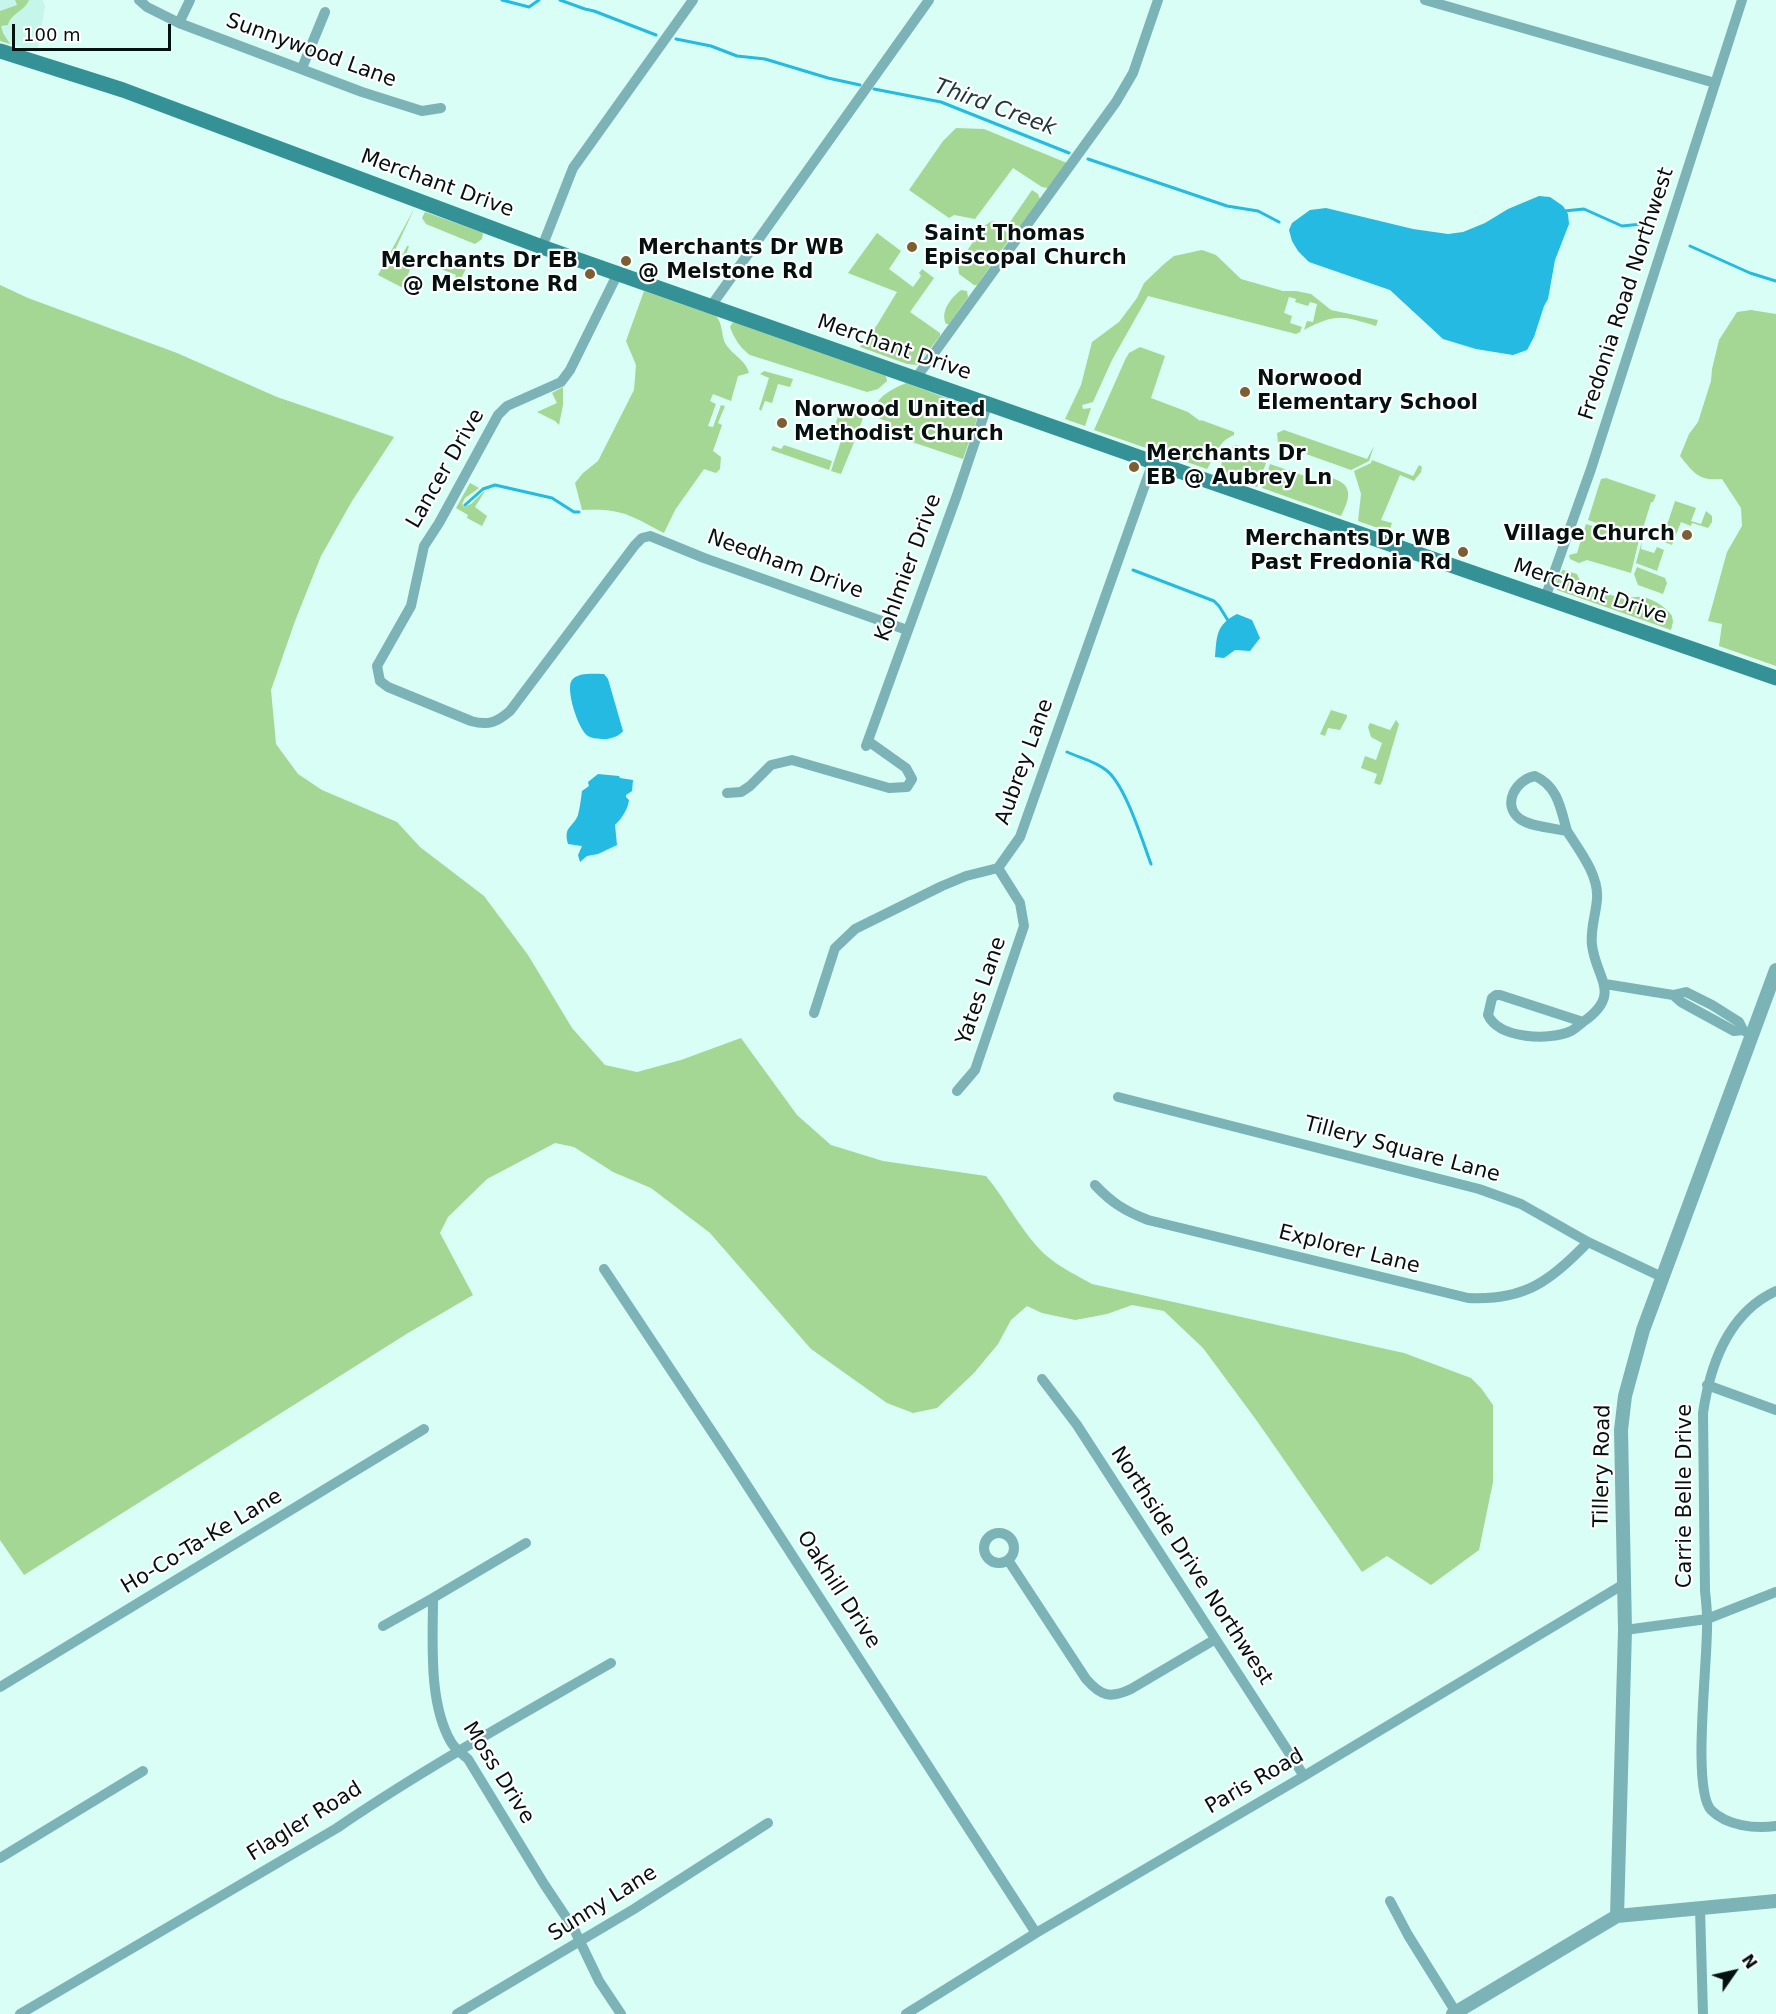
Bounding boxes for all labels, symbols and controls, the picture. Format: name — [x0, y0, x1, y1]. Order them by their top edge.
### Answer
street label: Sunnywood Lane — [222, 8, 400, 94]
scale bar — [15, 12, 174, 50]
text: 100 m — [23, 24, 81, 45]
water label: Third Creek — [930, 74, 1060, 142]
street label: Merchant Drive — [357, 145, 517, 223]
street label: Fredonia Road Northwest — [1574, 165, 1680, 423]
place label: Saint Thomas Episcopal Church — [924, 222, 1127, 272]
place label: Merchants Dr WB @ Melstone Rd — [638, 236, 844, 286]
marker: Saint Thomas Episcopal Church — [905, 240, 919, 254]
place label: Merchants Dr EB @ Melstone Rd — [381, 249, 578, 299]
marker: Merchants Dr WB @ Melstone Rd — [619, 254, 633, 268]
marker: Merchants Dr EB @ Melstone Rd — [583, 267, 597, 281]
street label: Merchant Drive — [814, 310, 974, 386]
place label: Norwood Elementary School — [1257, 367, 1478, 417]
marker: Norwood Elementary School — [1238, 385, 1252, 399]
place label: Norwood United Methodist Church — [794, 398, 1004, 448]
street label: Lancer Drive — [402, 405, 490, 533]
marker: Norwood United Methodist Church — [775, 416, 789, 430]
place label: Merchants Dr EB @ Aubrey Ln — [1146, 442, 1332, 492]
marker: Merchants Dr EB @ Aubrey Ln — [1127, 460, 1141, 474]
street label: Kohlmier Drive — [871, 491, 947, 645]
place label: Village Church — [1504, 522, 1675, 548]
street label: Needham Drive — [704, 525, 866, 605]
place label: Merchants Dr WB Past Fredonia Rd — [1245, 527, 1451, 577]
marker: Village Church — [1680, 528, 1694, 542]
marker: Merchants Dr WB Past Fredonia Rd — [1456, 545, 1470, 559]
street label: Merchant Drive — [1510, 554, 1670, 630]
street label: Aubrey Lane — [991, 696, 1059, 828]
street label: Yates Lane — [952, 934, 1012, 1048]
street label: Tillery Square Lane — [1301, 1112, 1503, 1188]
street label: Explorer Lane — [1276, 1220, 1422, 1280]
street label: Tillery Road — [1589, 1404, 1617, 1528]
street label: Carrie Belle Drive — [1673, 1404, 1699, 1588]
street label: Northside Drive Northwest — [1104, 1442, 1278, 1690]
street label: Ho-Co-Ta-Ke Lane — [117, 1484, 287, 1600]
street label: Oakhill Drive — [791, 1527, 885, 1653]
street label: Moss Drive — [457, 1717, 539, 1829]
street label: Paris Road — [1201, 1744, 1309, 1820]
street label: Flagler Road — [243, 1777, 367, 1867]
street label: Sunny Lane — [544, 1861, 662, 1947]
north arrow — [1704, 1942, 1764, 2002]
text: N — [1738, 1951, 1761, 1973]

